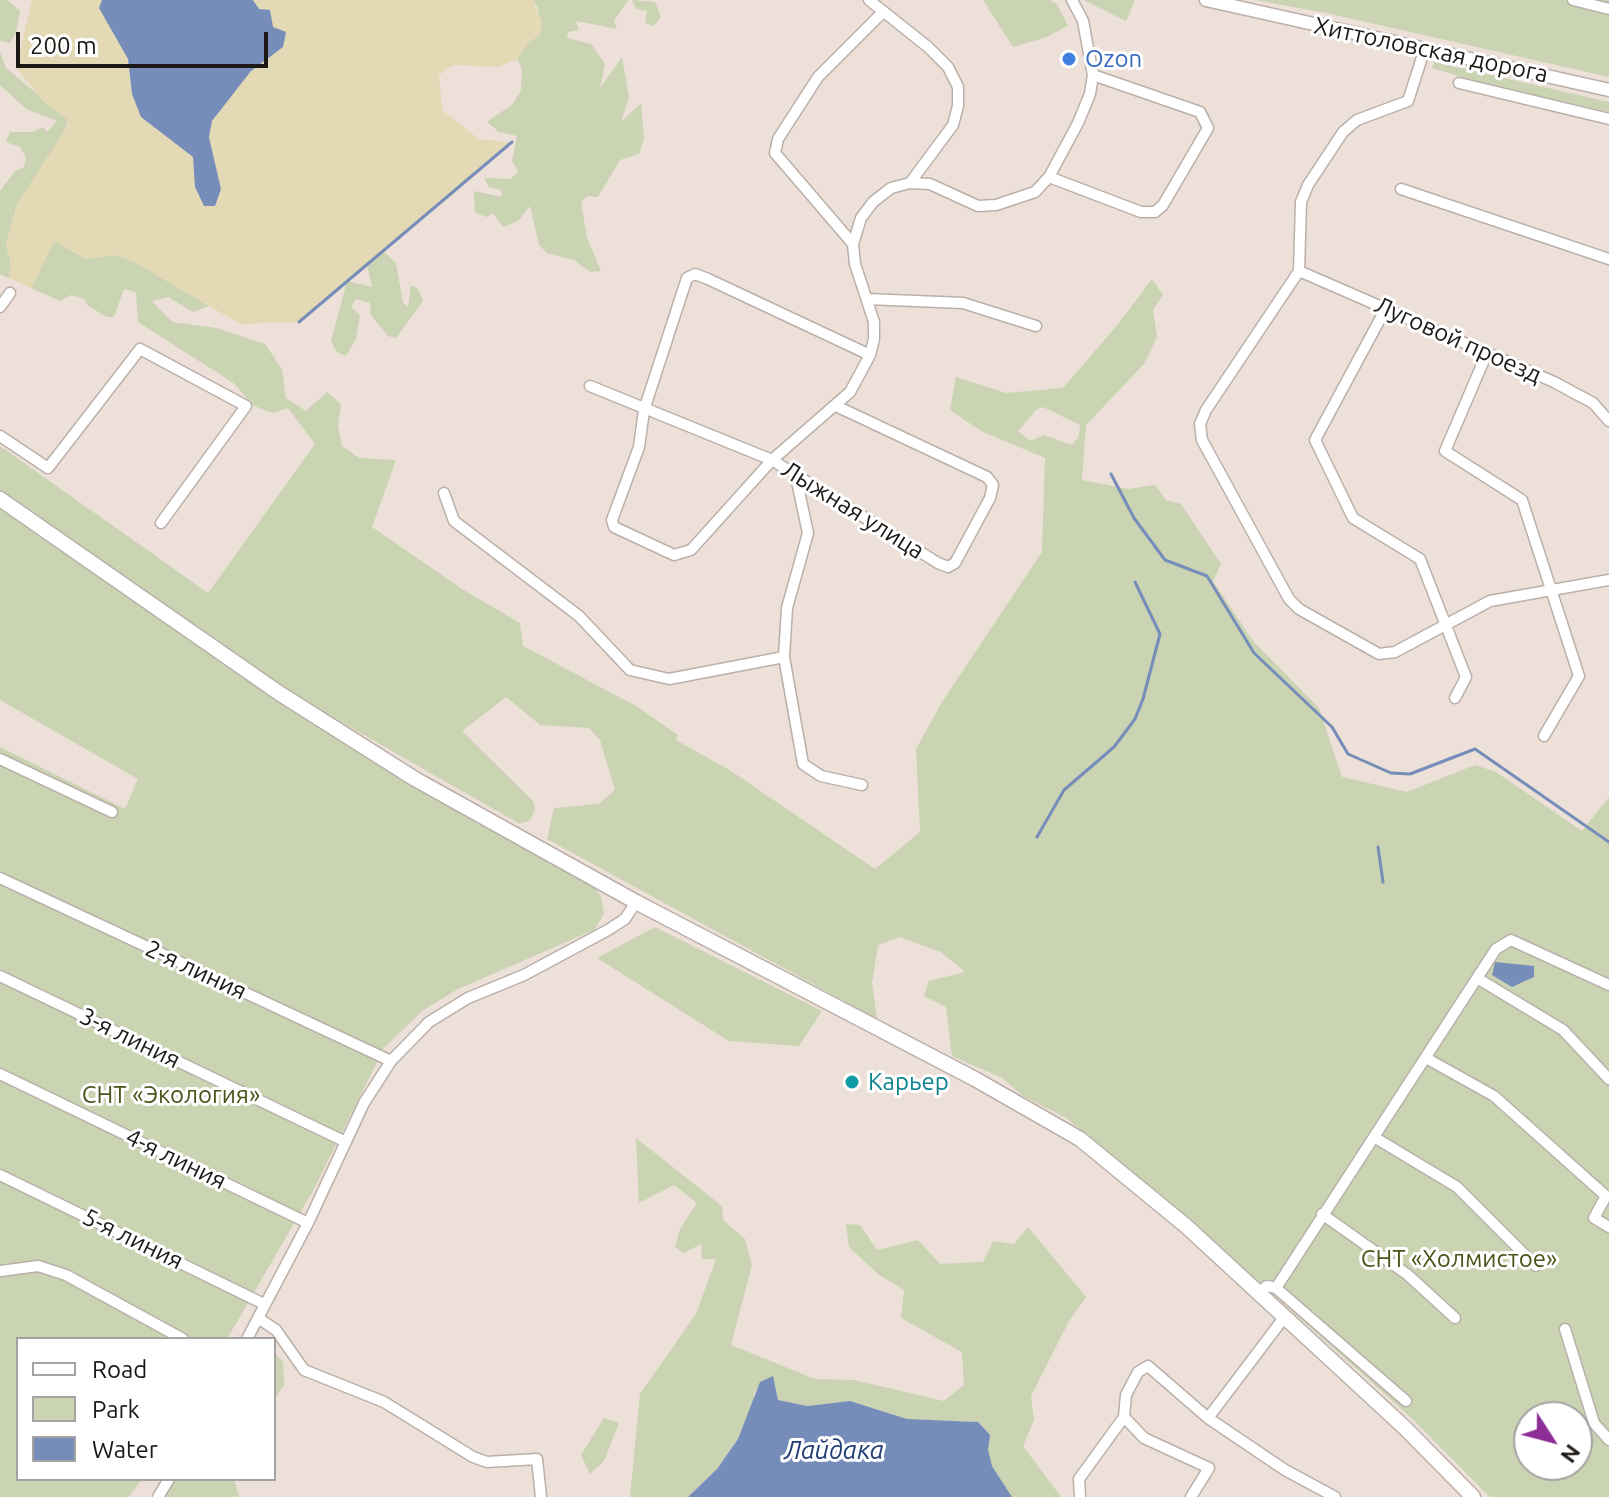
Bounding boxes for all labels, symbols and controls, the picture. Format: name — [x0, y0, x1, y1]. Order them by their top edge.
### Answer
street label: Хиттоловская дорога — [1311, 11, 1551, 89]
scale bar — [20, 16, 272, 66]
text: 200 m — [30, 32, 97, 59]
place label: Ozon — [1085, 45, 1142, 73]
marker: Ozon — [1060, 50, 1078, 68]
street label: Луговой проезд — [1370, 290, 1546, 390]
street label: Лыжная улица — [776, 455, 930, 565]
street label: 2-я линия — [141, 934, 251, 1006]
street label: 3-я линия — [75, 1001, 185, 1075]
place label: Карьер — [868, 1068, 949, 1096]
marker: Карьер — [843, 1073, 861, 1091]
park label: СНТ «Экология» — [82, 1081, 260, 1109]
street label: 4-я линия — [121, 1122, 231, 1196]
street label: 5-я линия — [78, 1202, 188, 1276]
park label: СНТ «Холмистое» — [1361, 1245, 1557, 1273]
legend — [16, 1337, 276, 1481]
text: Road — [92, 1356, 147, 1383]
text: Park — [92, 1396, 140, 1423]
north arrow — [1513, 1401, 1593, 1481]
water label: Лайдака — [784, 1434, 884, 1466]
text: Water — [92, 1436, 158, 1463]
text: N — [1556, 1440, 1586, 1468]

